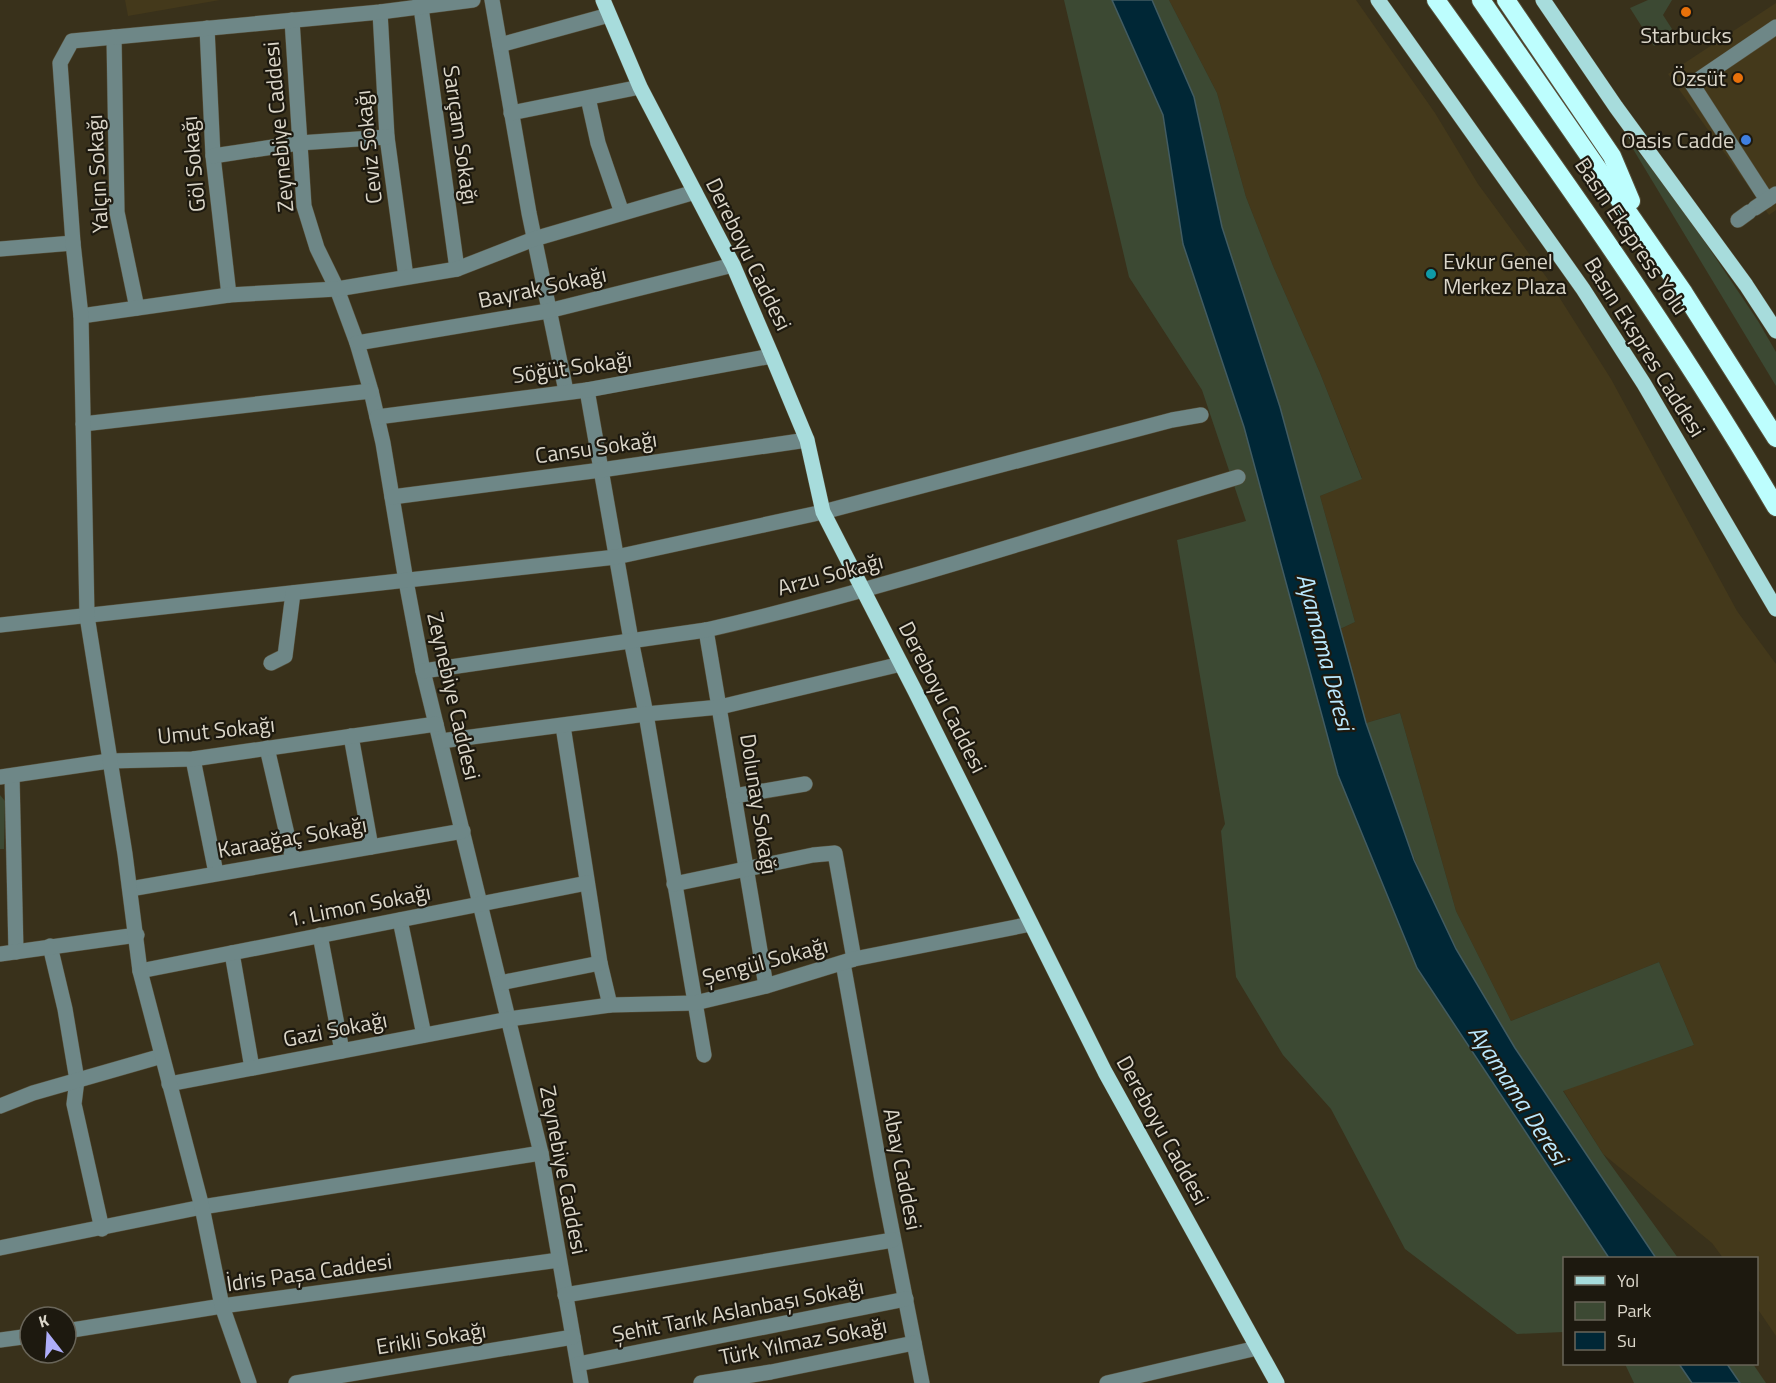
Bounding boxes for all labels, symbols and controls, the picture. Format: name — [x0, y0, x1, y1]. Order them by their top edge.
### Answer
marker: Starbucks — [1679, 5, 1693, 19]
place label: Starbucks — [1640, 18, 1732, 52]
street label: Zeynebiye Caddesi — [254, 40, 302, 214]
place label: Özsüt — [1672, 61, 1726, 95]
street label: Sarıçam Sokağı — [434, 63, 488, 207]
marker: Özsüt — [1731, 71, 1745, 85]
street label: Ceviz Sokağı — [345, 88, 391, 206]
street label: Yalçın Sokağı — [77, 114, 117, 234]
street label: Göl Sokağı — [172, 115, 214, 213]
place label: Oasis Cadde — [1621, 123, 1734, 157]
marker: Oasis Cadde — [1739, 133, 1753, 147]
street label: Basın Ekspress Yolu — [1567, 151, 1697, 321]
street label: Dereboyu Caddesi — [697, 172, 801, 336]
place label: Evkur Genel Merkez Plaza — [1443, 244, 1567, 303]
street label: Basın Ekspres Caddesi — [1576, 250, 1714, 444]
street label: Bayrak Sokağı — [475, 257, 609, 317]
marker: Evkur Genel Merkez Plaza — [1424, 267, 1438, 281]
street label: Söğüt Sokağı — [510, 342, 634, 392]
street label: Cansu Sokağı — [533, 422, 659, 472]
street label: Arzu Sokağı — [773, 544, 887, 604]
water label: Ayamama Deresi — [1288, 569, 1365, 737]
street label: Zeynebiye Caddesi — [418, 609, 490, 783]
street label: Dereboyu Caddesi — [890, 615, 996, 779]
street label: Umut Sokağı — [156, 707, 276, 753]
street label: Dolunay Sokağı — [731, 731, 787, 877]
street label: Karaağaç Sokağı — [215, 807, 369, 867]
street label: 1. Limon Sokağı — [285, 874, 433, 936]
street label: Şengül Sokağı — [698, 928, 832, 994]
street label: Gazi Sokağı — [280, 1002, 390, 1056]
water label: Ayamama Deresi — [1460, 1017, 1579, 1174]
street label: Dereboyu Caddesi — [1108, 1049, 1218, 1211]
street label: Zeynebiye Caddesi — [531, 1083, 597, 1257]
street label: Abay Caddesi — [875, 1105, 931, 1233]
street label: İdris Paşa Caddesi — [224, 1244, 394, 1300]
legend — [1563, 1257, 1758, 1365]
text: Yol — [1617, 1267, 1639, 1294]
street label: Şehit Tarık Aslanbaşı Sokağı — [609, 1269, 867, 1351]
text: Park — [1617, 1297, 1652, 1324]
north arrow — [18, 1305, 78, 1365]
text: K — [36, 1308, 52, 1334]
street label: Türk Yılmaz Sokağı — [716, 1308, 890, 1374]
street label: Erikli Sokağı — [374, 1313, 488, 1363]
text: Su — [1617, 1327, 1636, 1354]

